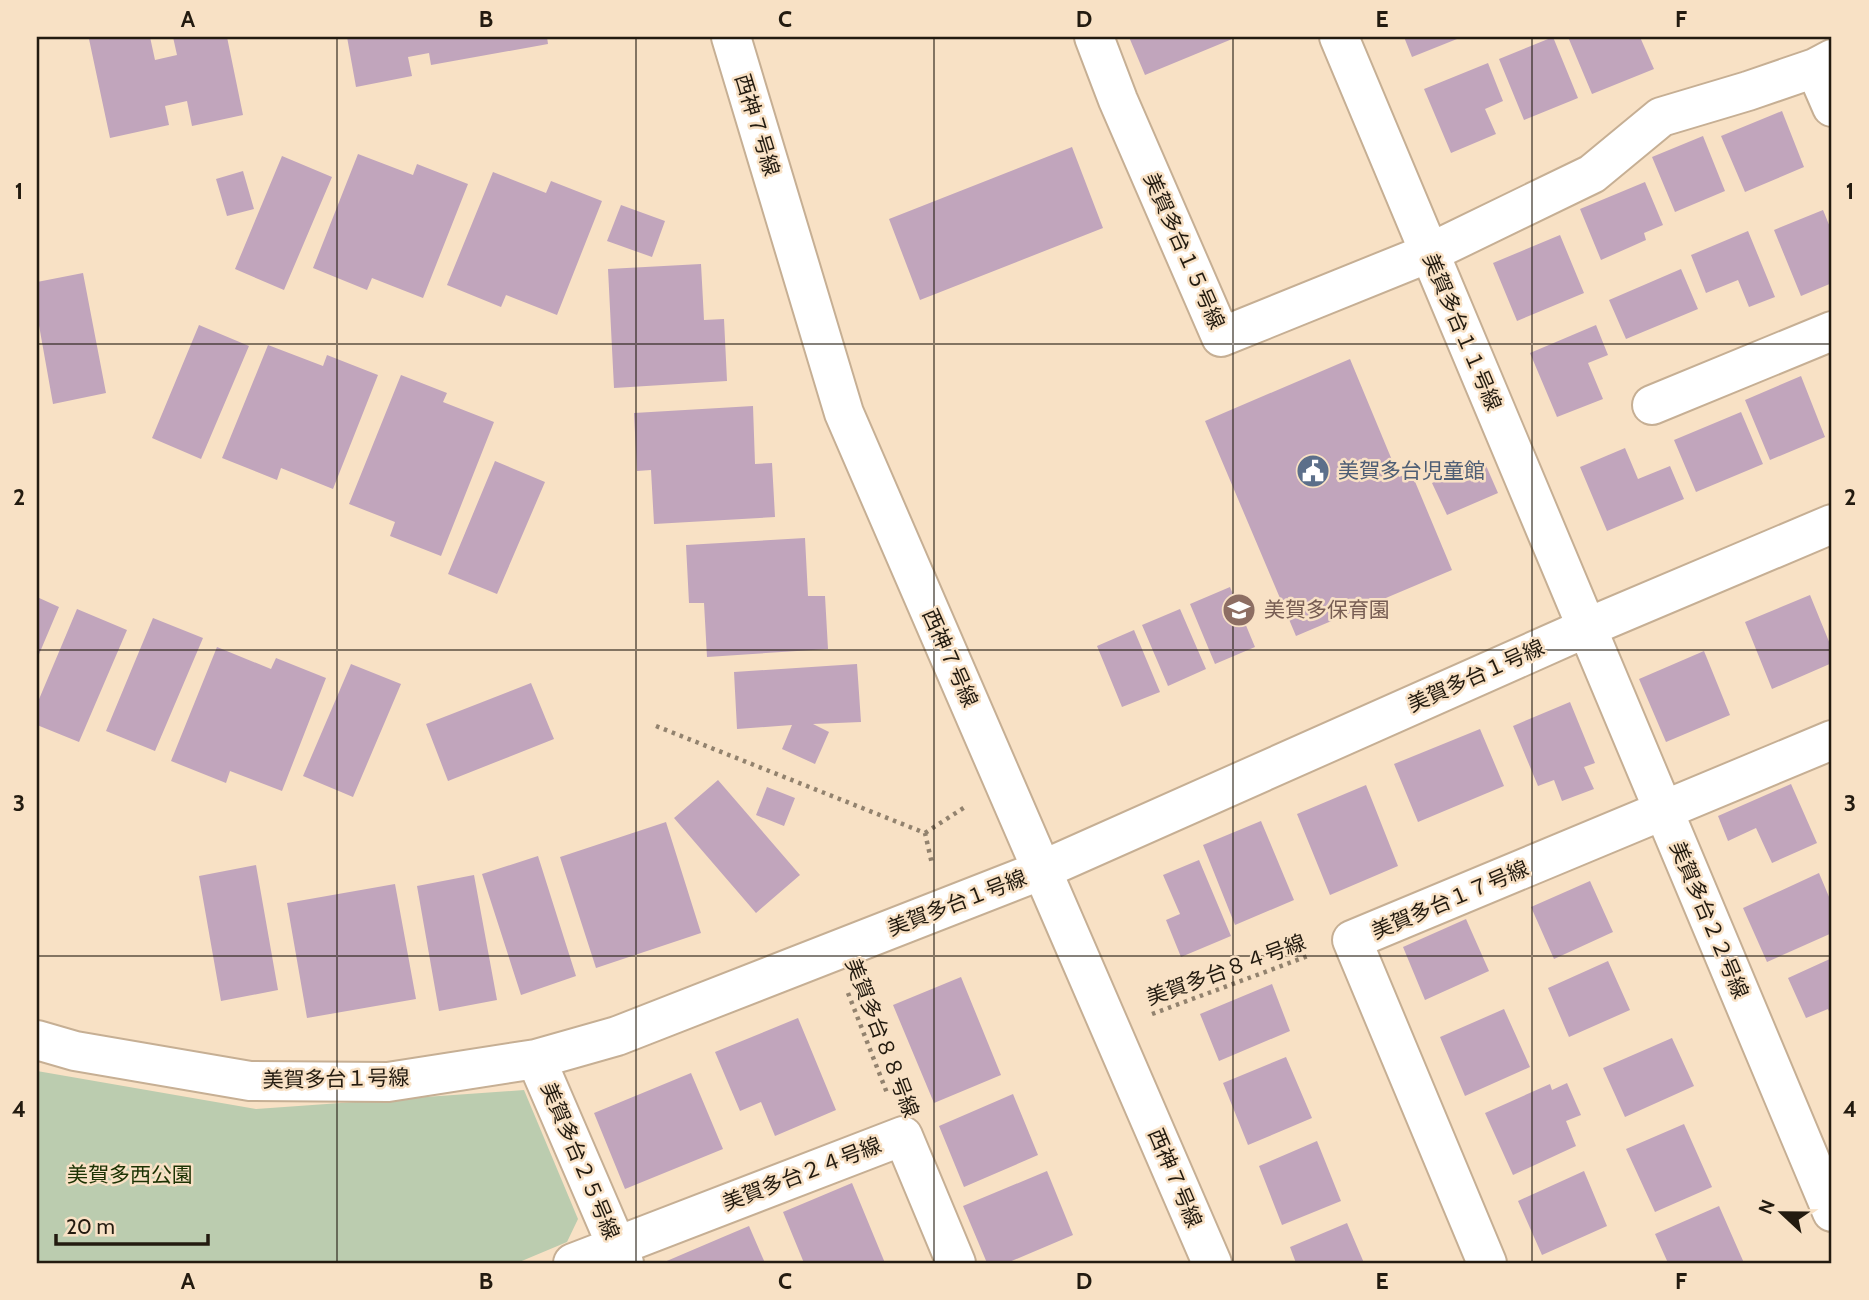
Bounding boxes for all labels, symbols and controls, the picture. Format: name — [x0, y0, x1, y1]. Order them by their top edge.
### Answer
text: A — [181, 5, 196, 33]
text: B — [479, 5, 493, 33]
text: C — [778, 5, 792, 33]
text: D — [1076, 5, 1092, 33]
text: E — [1375, 5, 1389, 33]
text: F — [1675, 5, 1687, 33]
street label: 西神７号線 — [730, 71, 785, 179]
street label: 美賀多台１５号線 — [1139, 169, 1230, 333]
text: 1 — [15, 177, 23, 205]
text: 1 — [1846, 177, 1854, 205]
street label: 美賀多台１１号線 — [1418, 250, 1507, 414]
public building icon: 美賀多台児童館 — [1294, 452, 1332, 490]
place label: 美賀多台児童館 — [1338, 458, 1485, 483]
text: 2 — [13, 483, 25, 511]
text: 2 — [1844, 483, 1856, 511]
school or university icon: 美賀多保育園 — [1220, 591, 1258, 629]
place label: 美賀多保育園 — [1264, 597, 1390, 622]
street label: 西神７号線 — [918, 605, 983, 711]
street label: 美賀多台１号線 — [1404, 634, 1548, 717]
text: 3 — [13, 789, 25, 817]
text: 3 — [1844, 789, 1856, 817]
street label: 美賀多台２２号線 — [1665, 838, 1754, 1002]
street label: 美賀多台１７号線 — [1368, 855, 1532, 944]
street label: 美賀多台１号線 — [884, 865, 1030, 941]
street label: 美賀多台８４号線 — [1143, 929, 1309, 1010]
street label: 美賀多台８８号線 — [841, 955, 924, 1121]
street label: 美賀多台１号線 — [262, 1065, 410, 1092]
street label: 美賀多台２５号線 — [536, 1079, 625, 1243]
text: 4 — [12, 1095, 26, 1123]
text: 4 — [1843, 1095, 1857, 1123]
street label: 西神７号線 — [1143, 1125, 1207, 1231]
street label: 美賀多台２４号線 — [719, 1132, 885, 1215]
park label: 美賀多西公園 — [67, 1162, 193, 1187]
north arrow — [1746, 1178, 1816, 1248]
text: N — [1754, 1196, 1780, 1217]
scale bar — [56, 1202, 208, 1246]
text: 20 m — [66, 1214, 115, 1239]
text: A — [181, 1267, 196, 1295]
text: B — [479, 1267, 493, 1295]
text: C — [778, 1267, 792, 1295]
text: D — [1076, 1267, 1092, 1295]
text: E — [1375, 1267, 1389, 1295]
text: F — [1675, 1267, 1687, 1295]

